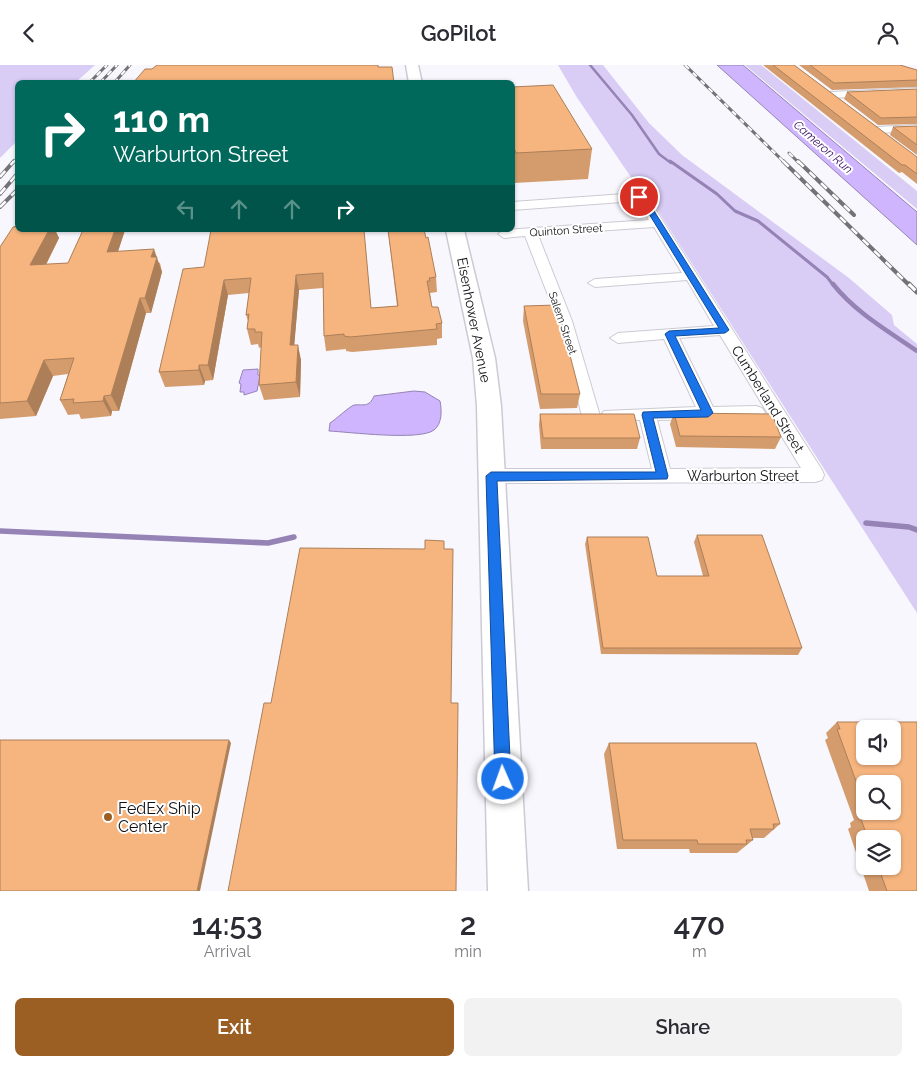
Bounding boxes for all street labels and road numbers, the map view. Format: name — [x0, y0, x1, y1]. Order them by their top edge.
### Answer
street label: Quinton Street — [529, 221, 603, 240]
street label: Eisenhower Avenue — [454, 256, 494, 384]
street label: Salem Street — [546, 290, 579, 357]
street label: Cumberland Street — [729, 342, 808, 456]
street label: Warburton Street — [687, 468, 799, 484]

